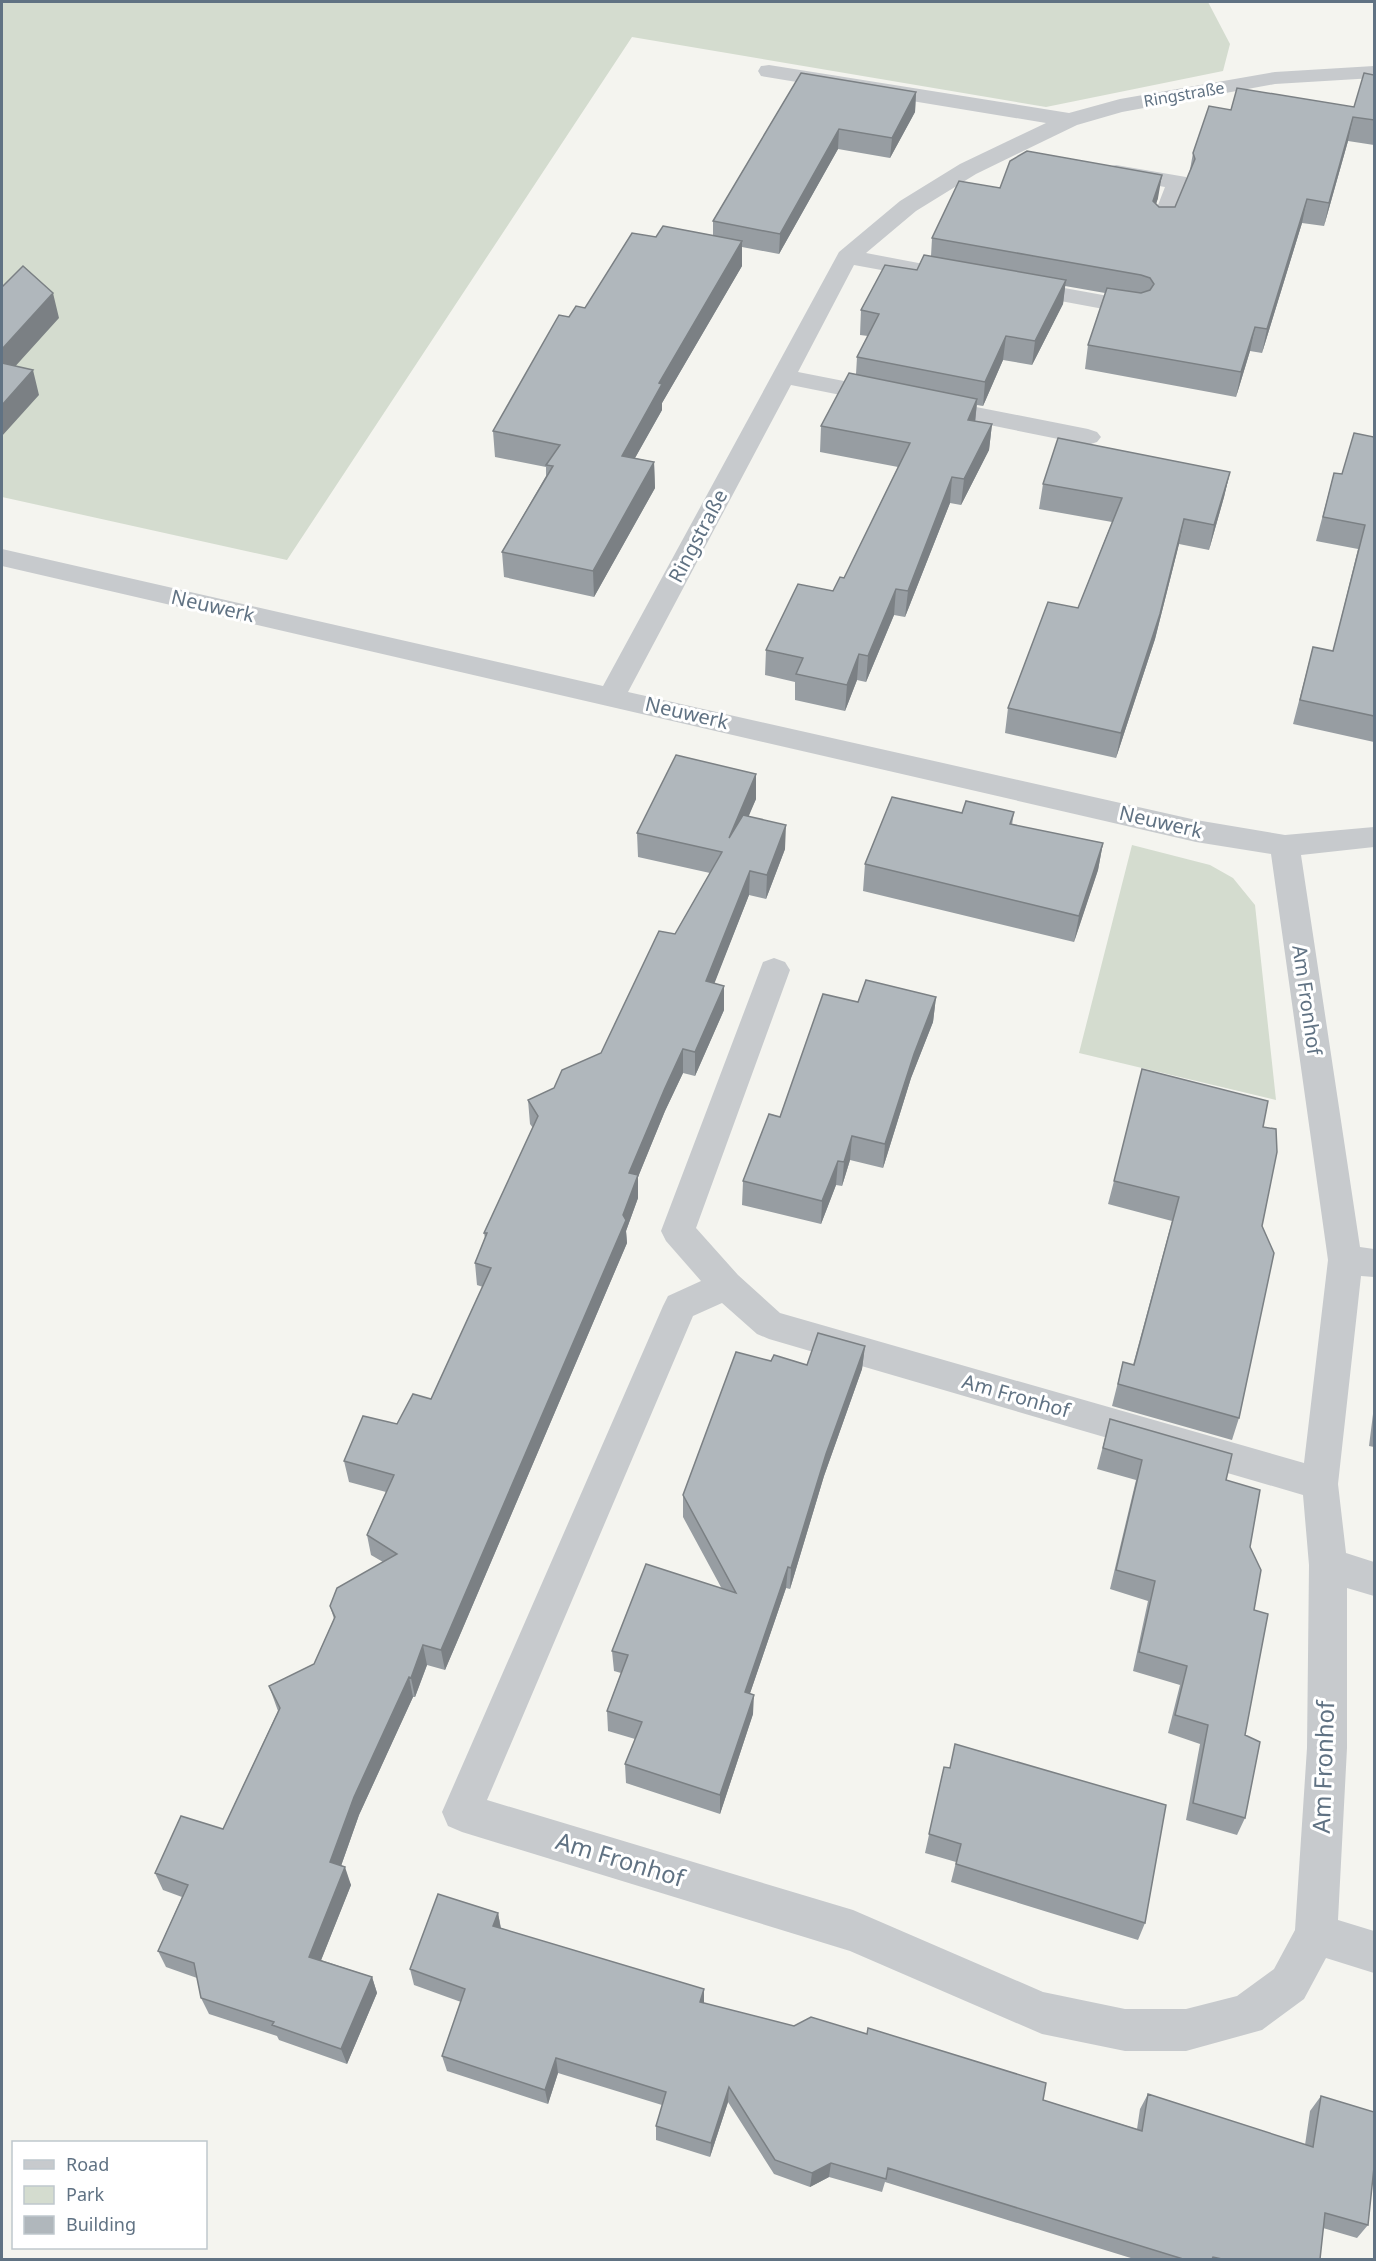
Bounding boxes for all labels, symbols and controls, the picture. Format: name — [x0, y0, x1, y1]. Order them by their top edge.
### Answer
street label: Ringstraße — [1142, 76, 1226, 112]
street label: Ringstraße — [662, 484, 733, 587]
street label: Neuwerk — [169, 583, 258, 628]
street label: Neuwerk — [643, 690, 732, 735]
street label: Neuwerk — [1117, 799, 1206, 844]
street label: Am Fronhof — [1286, 943, 1329, 1058]
street label: Am Fronhof — [959, 1367, 1074, 1424]
street label: Am Fronhof — [1304, 1698, 1341, 1834]
street label: Am Fronhof — [552, 1823, 690, 1894]
legend — [12, 2141, 207, 2249]
text: Road — [66, 2152, 109, 2176]
text: Park — [66, 2182, 104, 2206]
text: Building — [66, 2212, 136, 2236]

